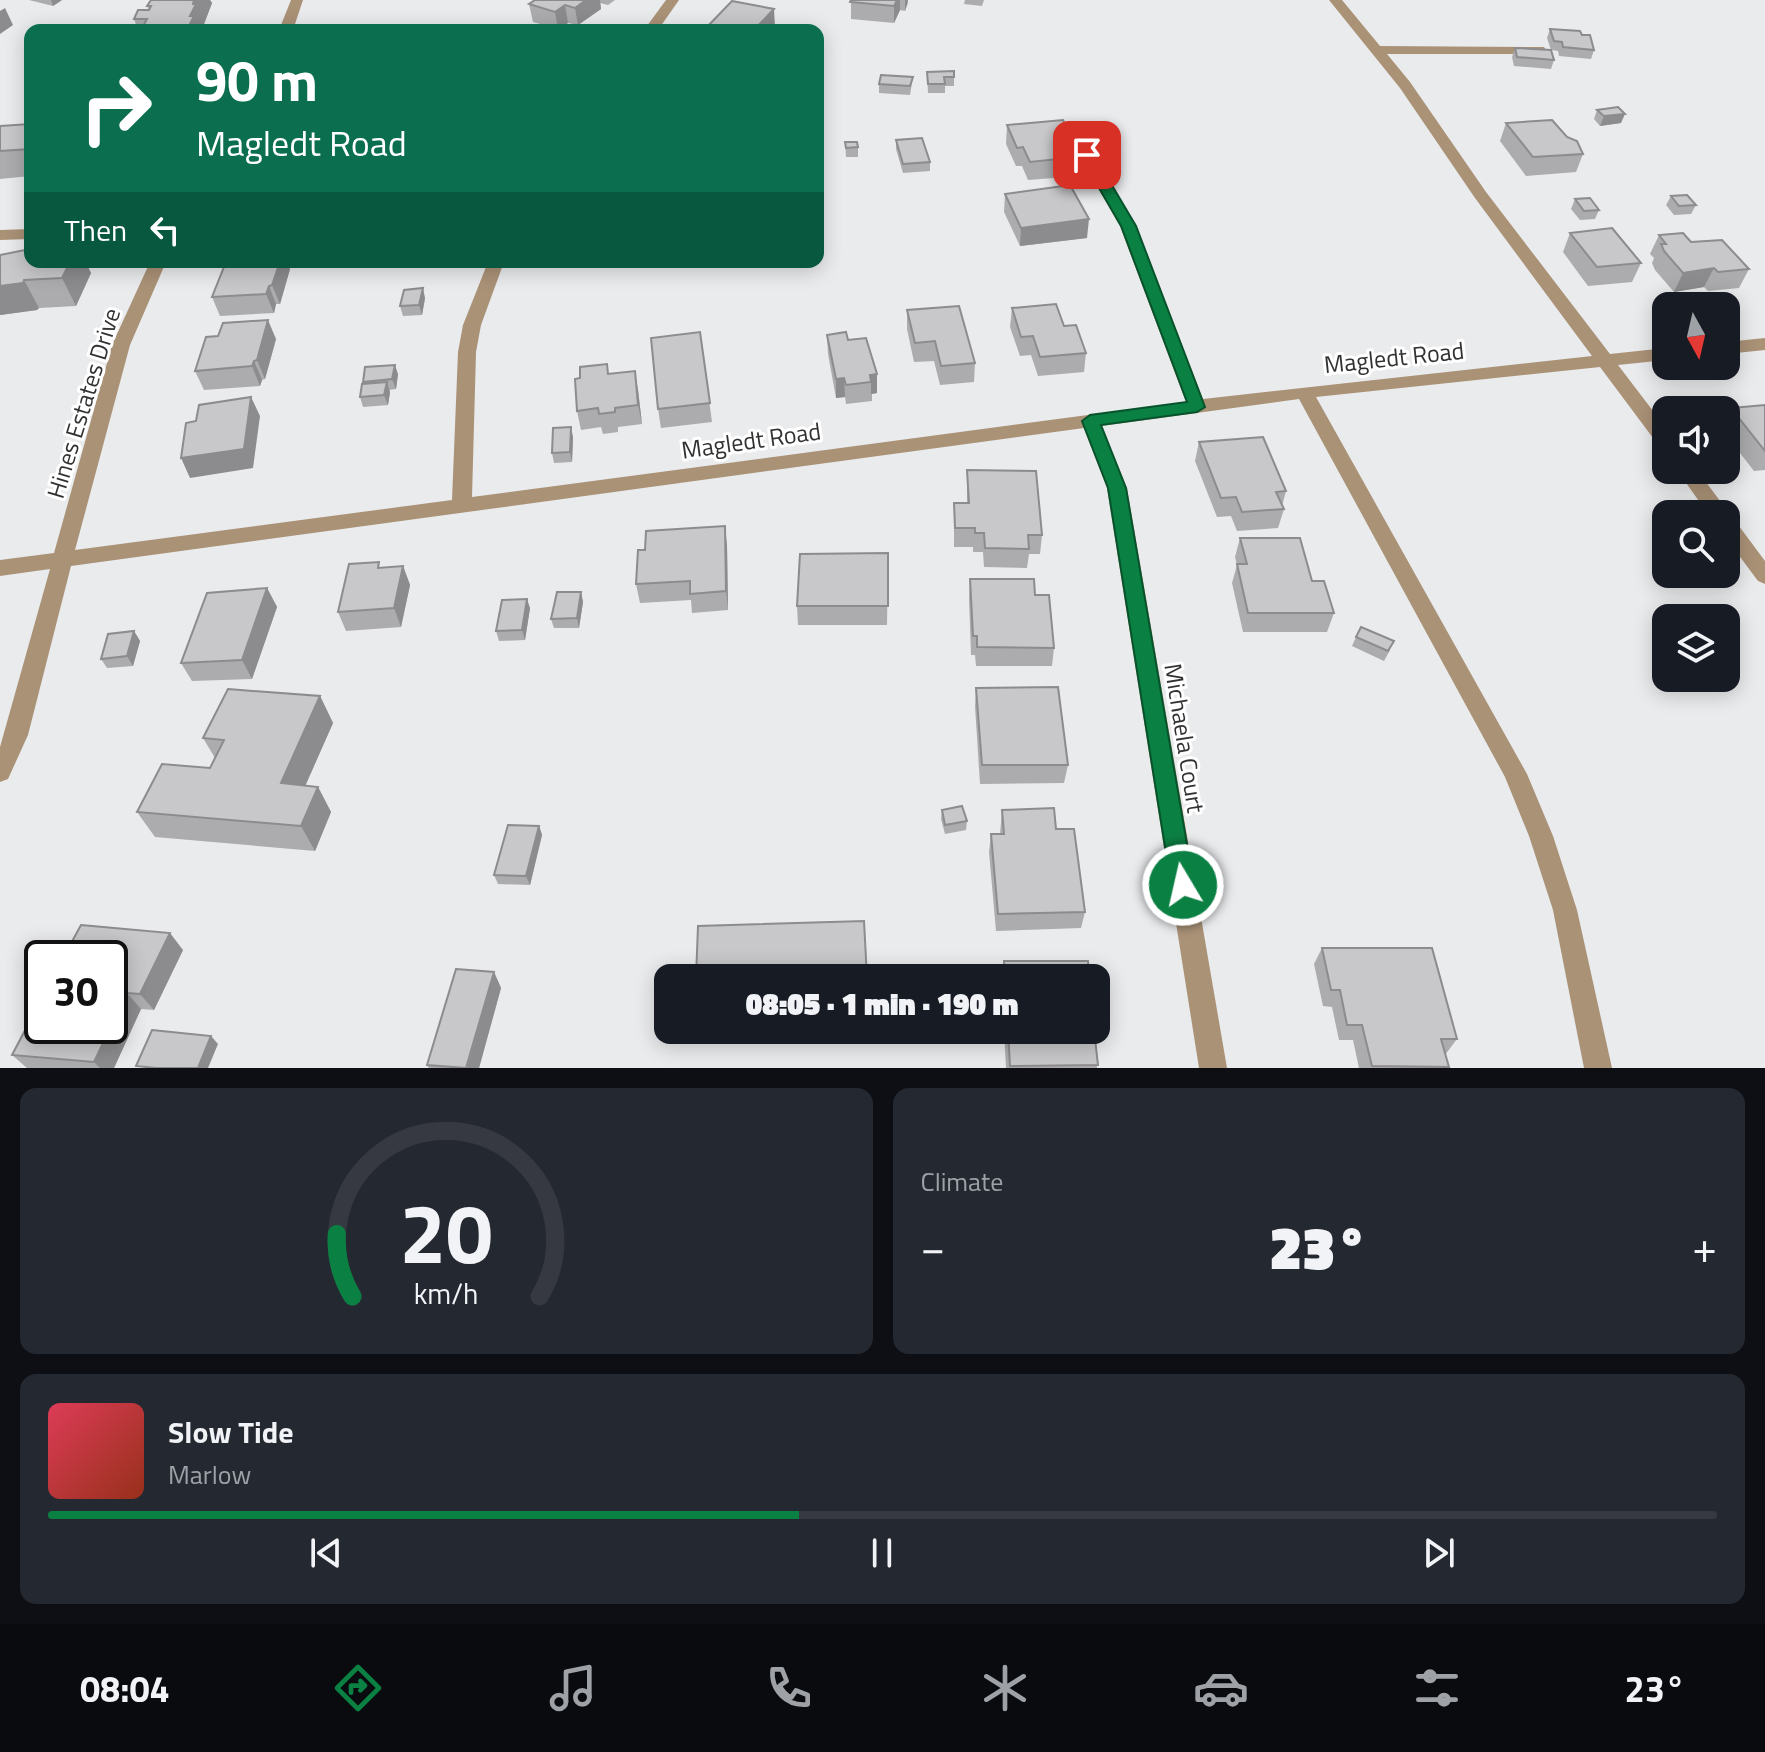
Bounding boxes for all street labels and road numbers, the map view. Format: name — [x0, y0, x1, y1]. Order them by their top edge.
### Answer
street label: Hines Estates Drive — [37, 303, 129, 503]
street label: Magledt Road — [1322, 332, 1466, 382]
street label: Magledt Road — [679, 412, 823, 468]
street label: Michaela Court — [1155, 661, 1215, 816]

